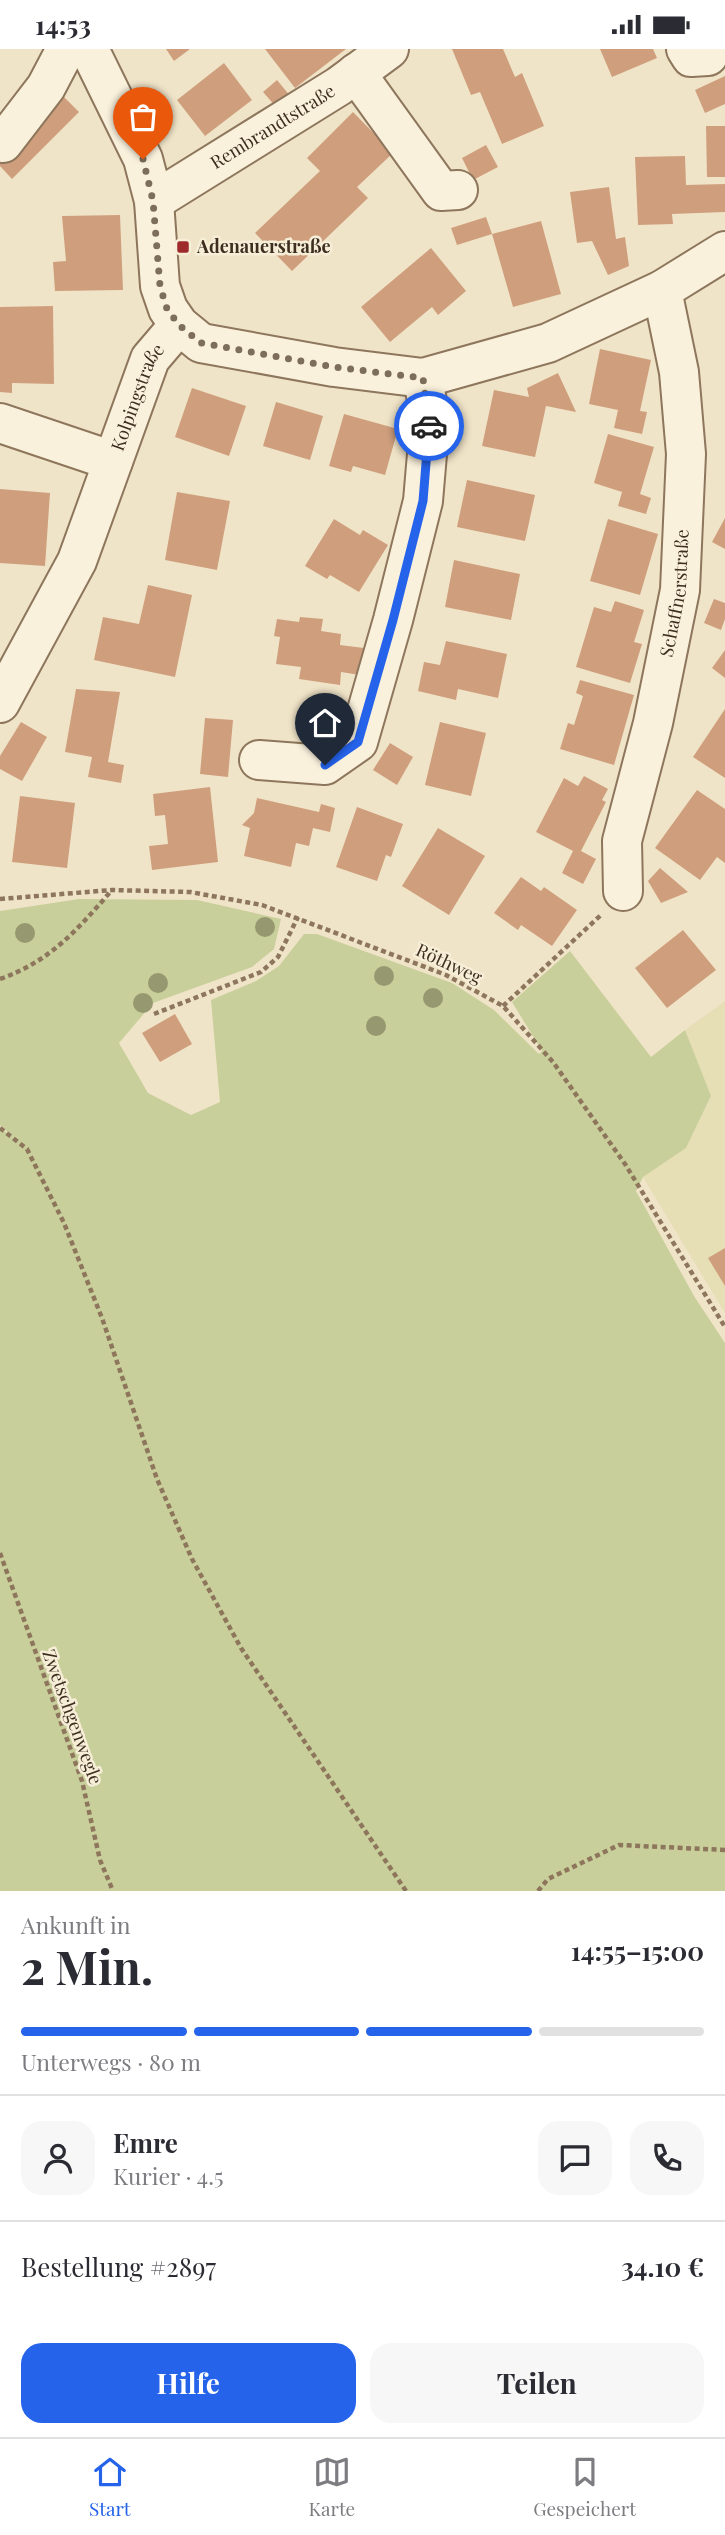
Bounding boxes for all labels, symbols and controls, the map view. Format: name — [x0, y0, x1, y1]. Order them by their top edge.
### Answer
text: 14:53 — [35, 7, 91, 42]
street label: Rembrandtstraße — [206, 78, 339, 174]
pin — [113, 87, 173, 159]
icon: bag — [124, 98, 162, 136]
place label: Adenauerstraße — [196, 234, 331, 258]
marker: Adenauerstraße — [175, 239, 191, 255]
street label: Kolpingstraße — [105, 338, 169, 454]
courier — [394, 391, 464, 461]
icon: car — [410, 407, 448, 445]
street label: Schaffnerstraße — [654, 529, 694, 659]
pin — [295, 693, 355, 765]
icon: home — [306, 704, 344, 742]
street label: Röthweg — [412, 937, 487, 989]
street label: Zwetschgenwegle — [37, 1646, 109, 1788]
text: Ankunft in — [21, 1909, 131, 1940]
text: 14:55–15:00 — [571, 1933, 704, 1968]
text: 2 Min. — [21, 1935, 153, 1997]
text: Unterwegs · 80 m — [21, 2046, 201, 2077]
button: person — [21, 2121, 95, 2195]
button: chat — [538, 2121, 612, 2195]
button: phone — [630, 2121, 704, 2195]
text: Emre — [113, 2125, 178, 2160]
text: Kurier · 4.5 — [113, 2160, 224, 2191]
text: Bestellung #2897 — [21, 2249, 216, 2284]
text: 34.10 € — [621, 2249, 704, 2284]
button: Hilfe — [21, 2343, 356, 2423]
button: Teilen — [370, 2343, 704, 2423]
tab: Start — [89, 2453, 131, 2521]
tab: Karte — [309, 2453, 355, 2521]
tab: Gespeichert — [533, 2453, 636, 2521]

